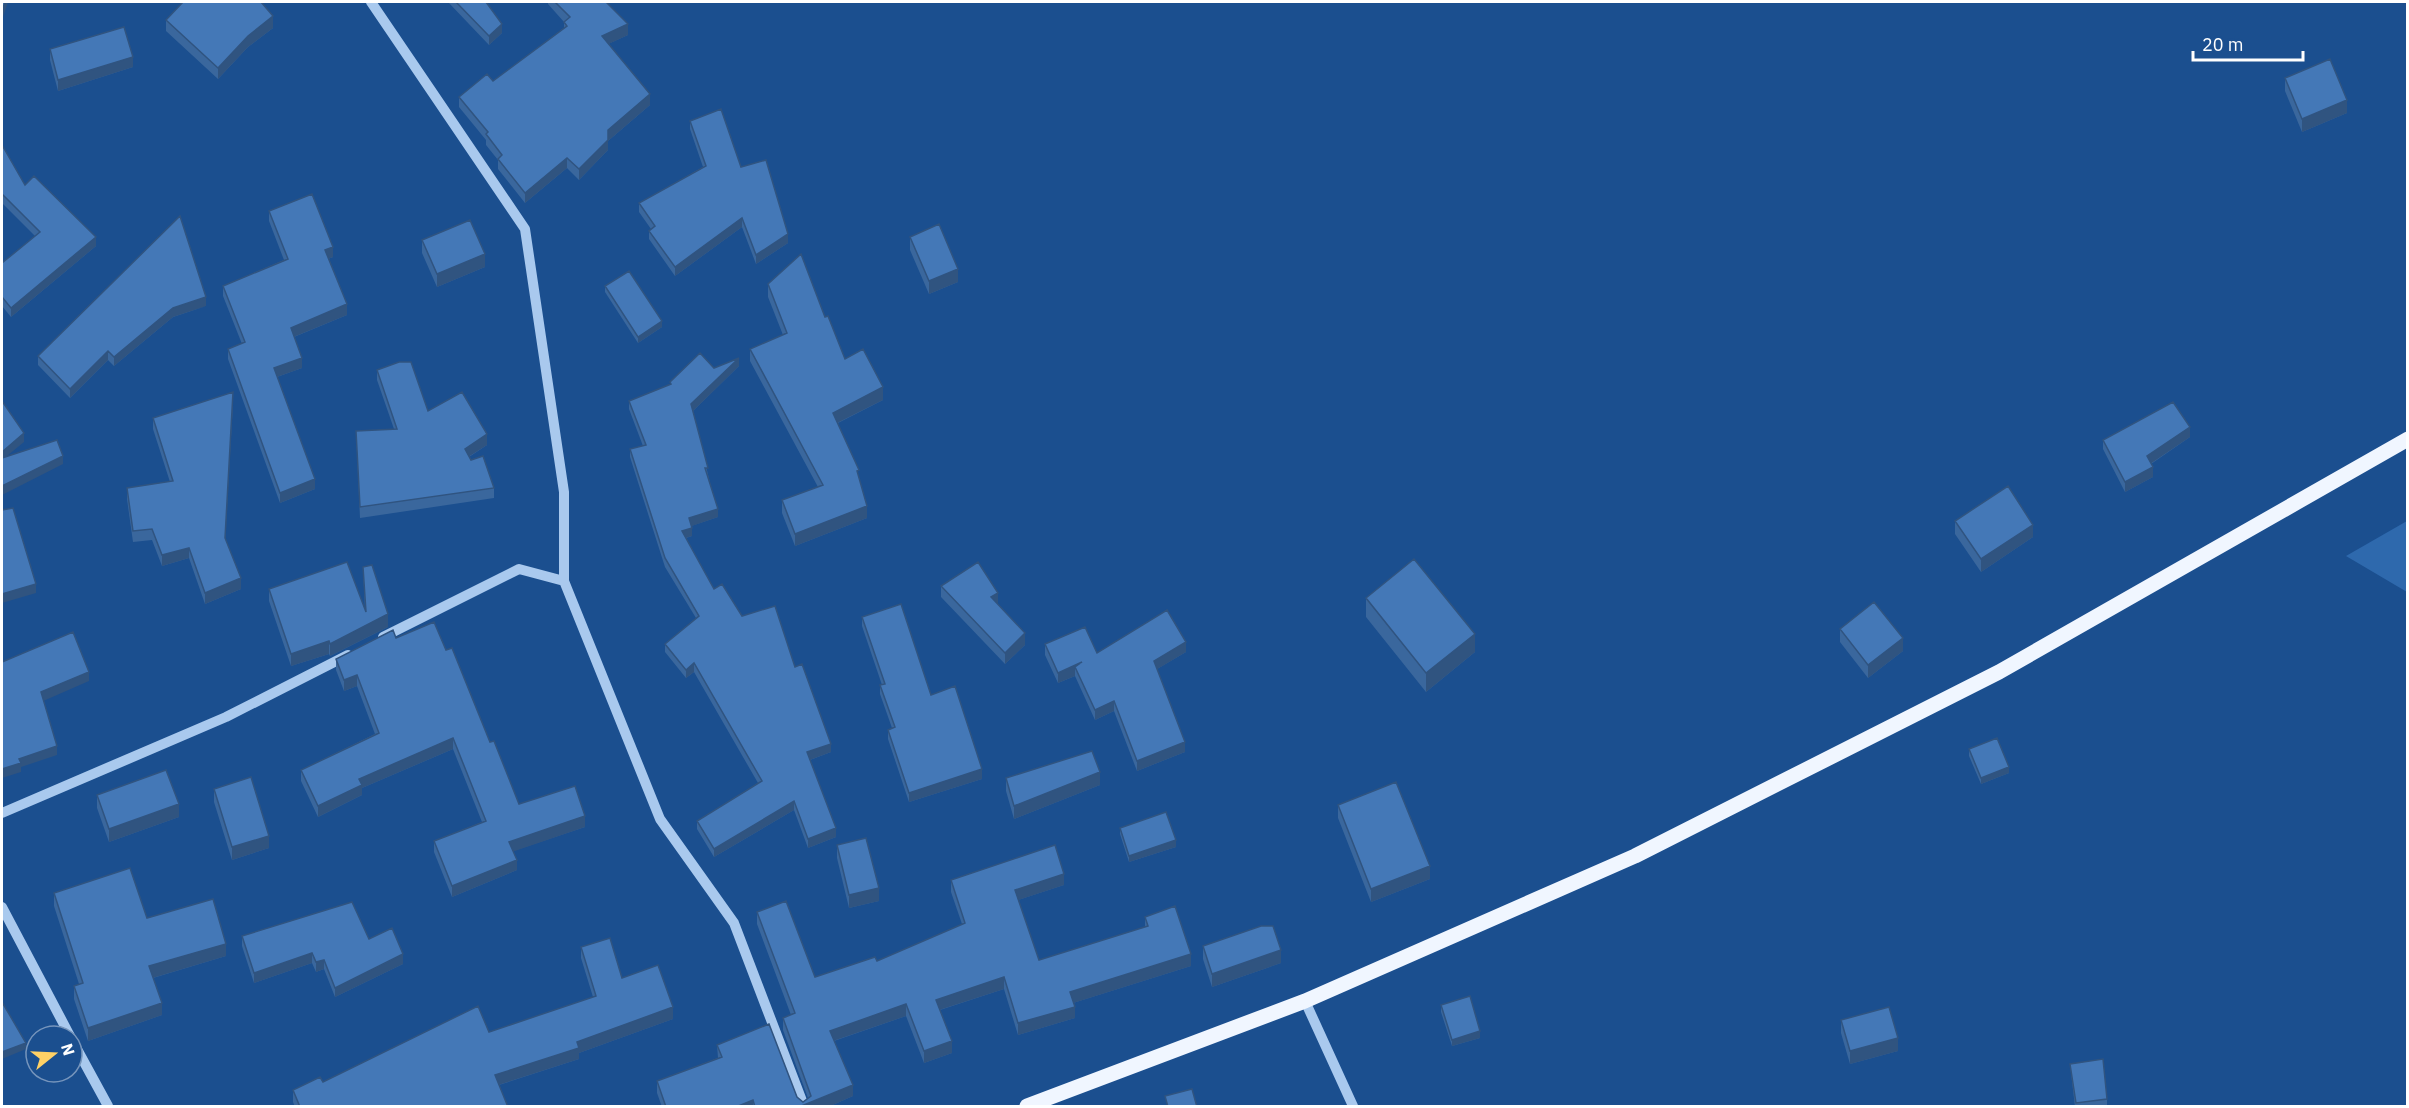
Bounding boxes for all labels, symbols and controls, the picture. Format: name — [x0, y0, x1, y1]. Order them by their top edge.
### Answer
scale bar — [2193, 24, 2302, 62]
text: 20 m — [2202, 33, 2244, 56]
north arrow — [24, 1024, 84, 1084]
text: N — [57, 1041, 80, 1058]

